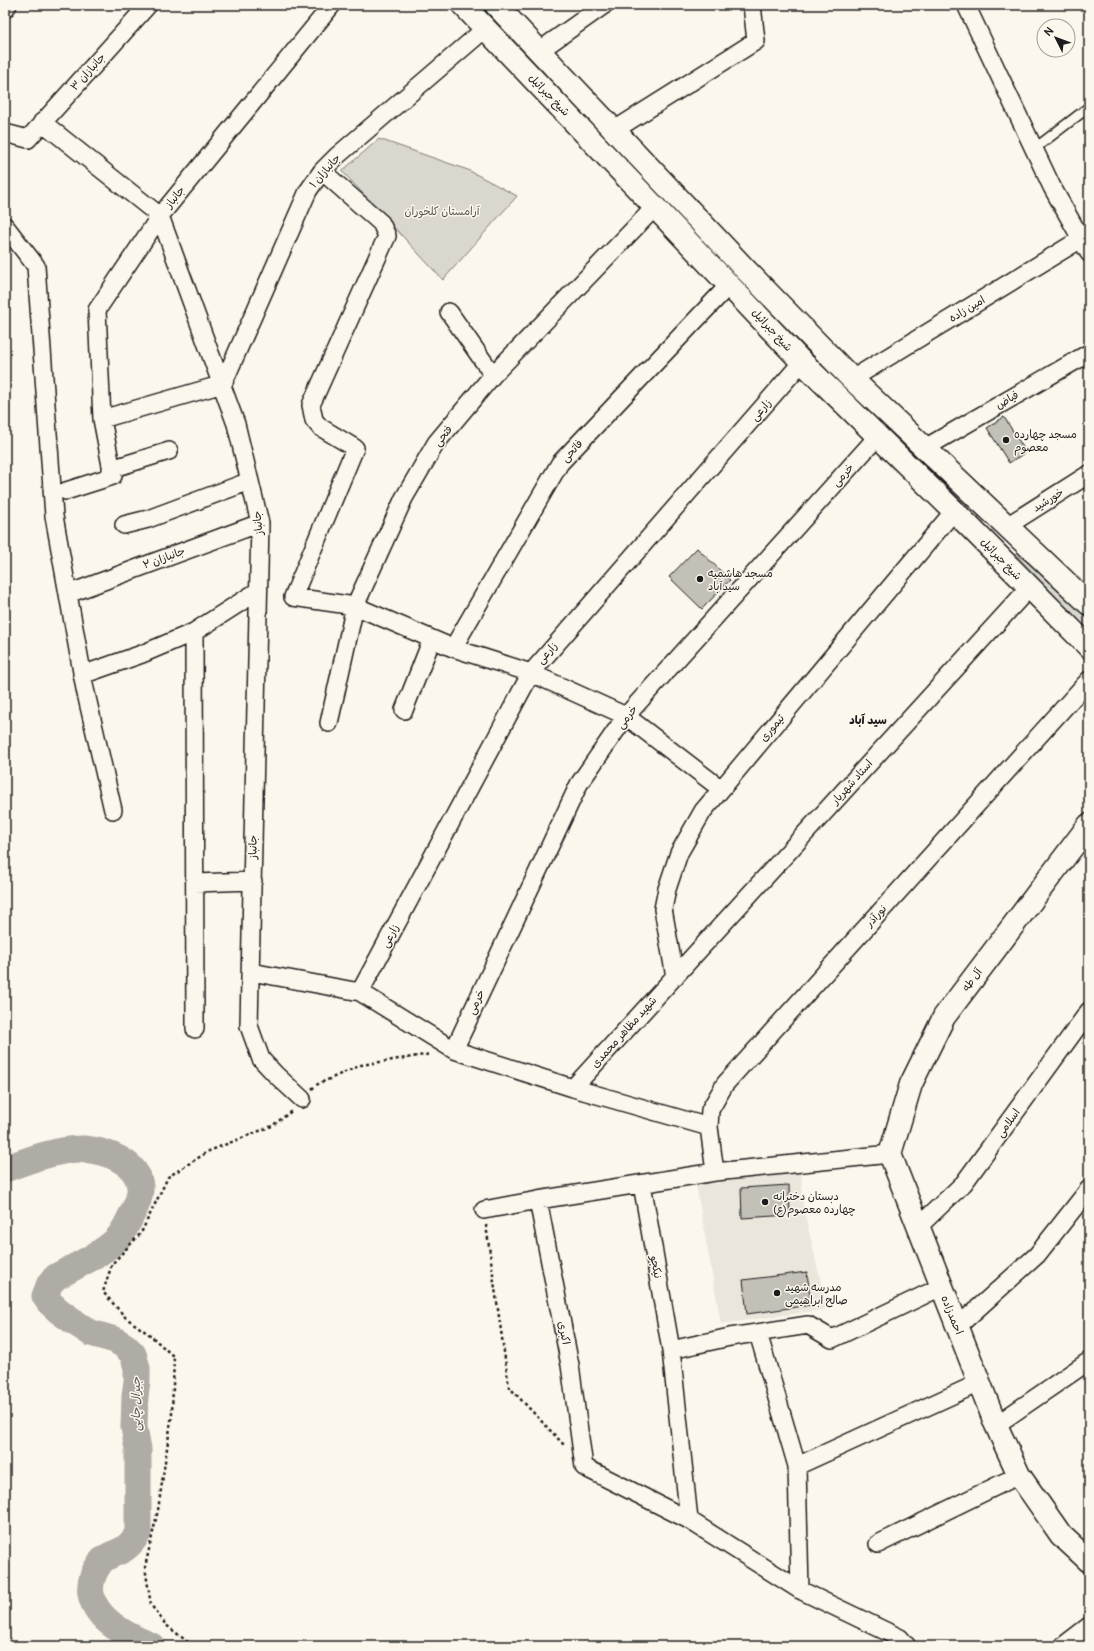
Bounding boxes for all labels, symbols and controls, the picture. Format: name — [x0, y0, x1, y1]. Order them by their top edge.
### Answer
north arrow — [1036, 18, 1076, 58]
text: N — [1042, 24, 1057, 39]
street label: جانبازان ۳ — [68, 51, 109, 94]
street label: شیخ جبرائیل — [525, 71, 572, 119]
street label: جانبازان ۱ — [307, 151, 344, 191]
street label: جانباز — [162, 183, 188, 212]
park label: آرامستان کلخوران — [405, 205, 481, 219]
street label: امین زاده — [947, 293, 987, 325]
street label: شیخ جبرائیل — [748, 306, 795, 355]
street label: فیاض — [993, 388, 1021, 412]
street label: زارعی — [748, 396, 775, 424]
street label: فتحی — [431, 423, 456, 450]
place label: مسجد چهارده معصوم — [1014, 428, 1077, 456]
marker: مسجد چهارده معصوم — [1001, 435, 1011, 445]
street label: فاتحی — [559, 437, 586, 465]
street label: خرمی — [829, 461, 857, 490]
street label: خورشید — [1030, 485, 1066, 515]
street label: جانباز — [250, 510, 267, 537]
street label: شیخ جبرائیل — [977, 535, 1024, 583]
street label: جانبازان ۲ — [141, 544, 187, 573]
place label: مسجد هاشمیه سیدآباد — [708, 567, 773, 594]
marker: مسجد هاشمیه سیدآباد — [695, 574, 705, 584]
street label: زارعی — [534, 639, 561, 667]
street label: خرمی — [614, 703, 641, 732]
street label: تیموری — [757, 711, 788, 745]
district label: سید آباد — [849, 713, 887, 728]
street label: استاد شهریار — [828, 757, 875, 808]
street label: جانباز — [246, 835, 261, 860]
street label: نورآذر — [862, 902, 890, 931]
street label: زارعی — [378, 922, 402, 950]
street label: آل طه — [959, 965, 986, 994]
street label: خرمی — [465, 987, 488, 1017]
street label: شهید مظاهر محمدی — [589, 994, 659, 1070]
street label: اسلامی — [993, 1106, 1023, 1140]
place label: دبستان دخترانه چهارده معصوم(ع) — [773, 1190, 856, 1218]
marker: دبستان دخترانه چهارده معصوم(ع) — [760, 1197, 770, 1207]
street label: نیکجو — [646, 1254, 664, 1279]
place label: مدرسه شهید صالح ابراهیمی — [785, 1281, 848, 1308]
marker: مدرسه شهید صالح ابراهیمی — [772, 1288, 782, 1298]
street label: احمدزاده — [938, 1294, 966, 1336]
street label: اکبری — [554, 1320, 573, 1346]
water label: جیرال چایی — [129, 1376, 144, 1431]

